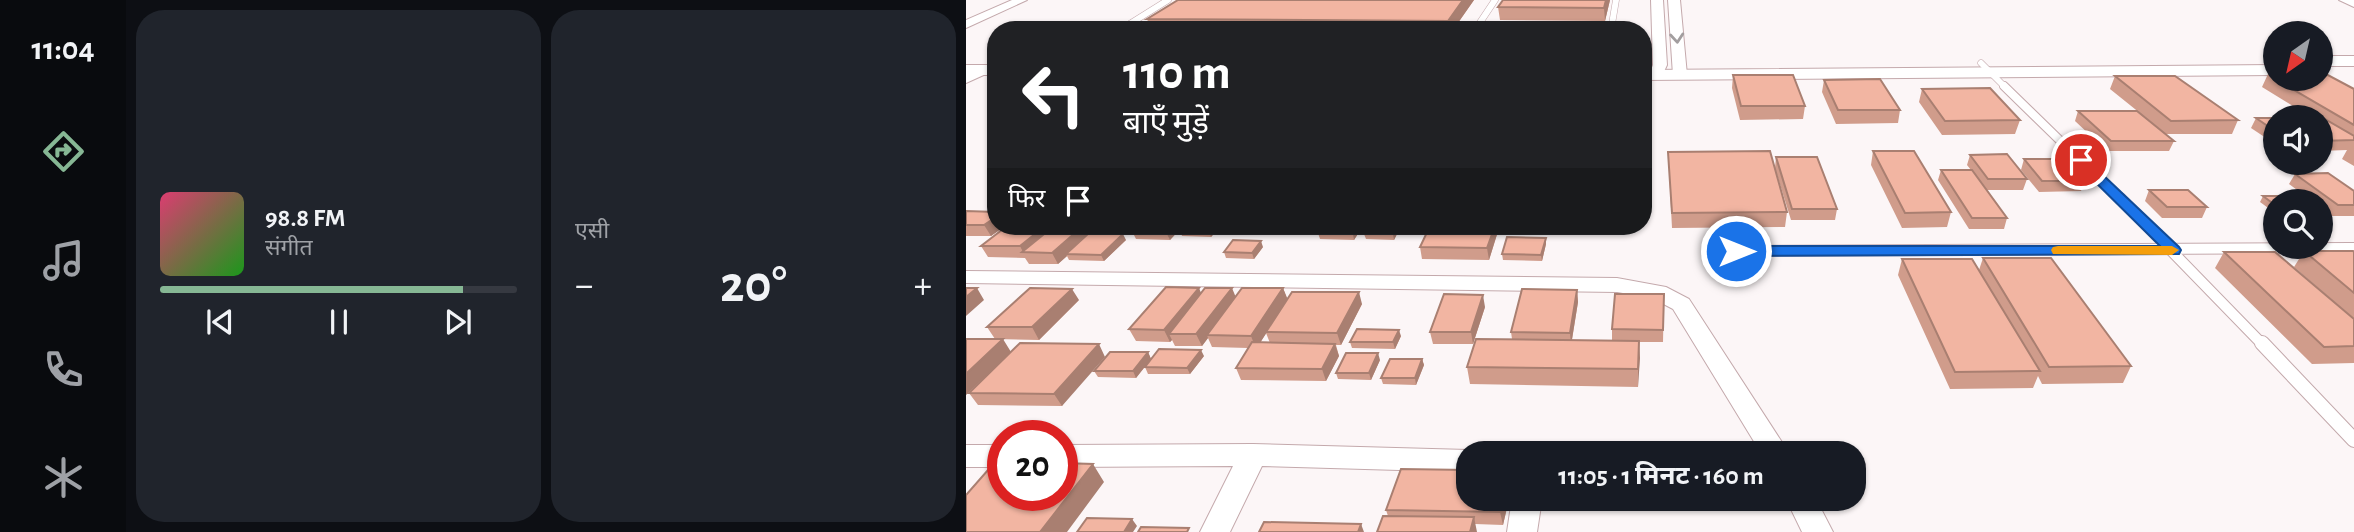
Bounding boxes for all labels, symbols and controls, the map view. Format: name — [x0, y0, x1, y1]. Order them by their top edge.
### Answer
north arrow — [2263, 21, 2333, 91]
map controls — [2263, 21, 2333, 259]
one-way arrow — [1669, 32, 1684, 43]
text: 11:04 — [31, 33, 95, 65]
icon: left — [1008, 49, 1099, 140]
text: 110 m — [1123, 49, 1231, 98]
button: sound — [2263, 105, 2333, 175]
text: बाएँ मुड़ें — [1123, 107, 1209, 139]
icon: directions — [39, 127, 88, 176]
pin — [2051, 130, 2111, 190]
icon: arrive — [2062, 141, 2100, 179]
icon: arrive — [1059, 182, 1097, 220]
text: फिर — [1008, 186, 1045, 212]
button: search — [2263, 189, 2333, 259]
text: 98.8 FM — [265, 205, 345, 231]
position arrow — [1699, 214, 1773, 288]
text: एसी — [575, 220, 609, 243]
icon: music — [39, 236, 88, 285]
text: संगीत — [265, 237, 313, 260]
text: 20° — [720, 259, 787, 311]
text: − — [575, 267, 593, 305]
text: + — [914, 267, 932, 305]
icon: previous — [201, 303, 239, 341]
icon: pause — [320, 303, 358, 341]
icon: next — [439, 303, 477, 341]
icon: phone — [39, 345, 88, 394]
speed limit sign: 20 — [987, 420, 1078, 511]
icon: climate — [39, 453, 88, 502]
text: 11:05 · 1 मिनट · 160 m — [1558, 463, 1764, 489]

